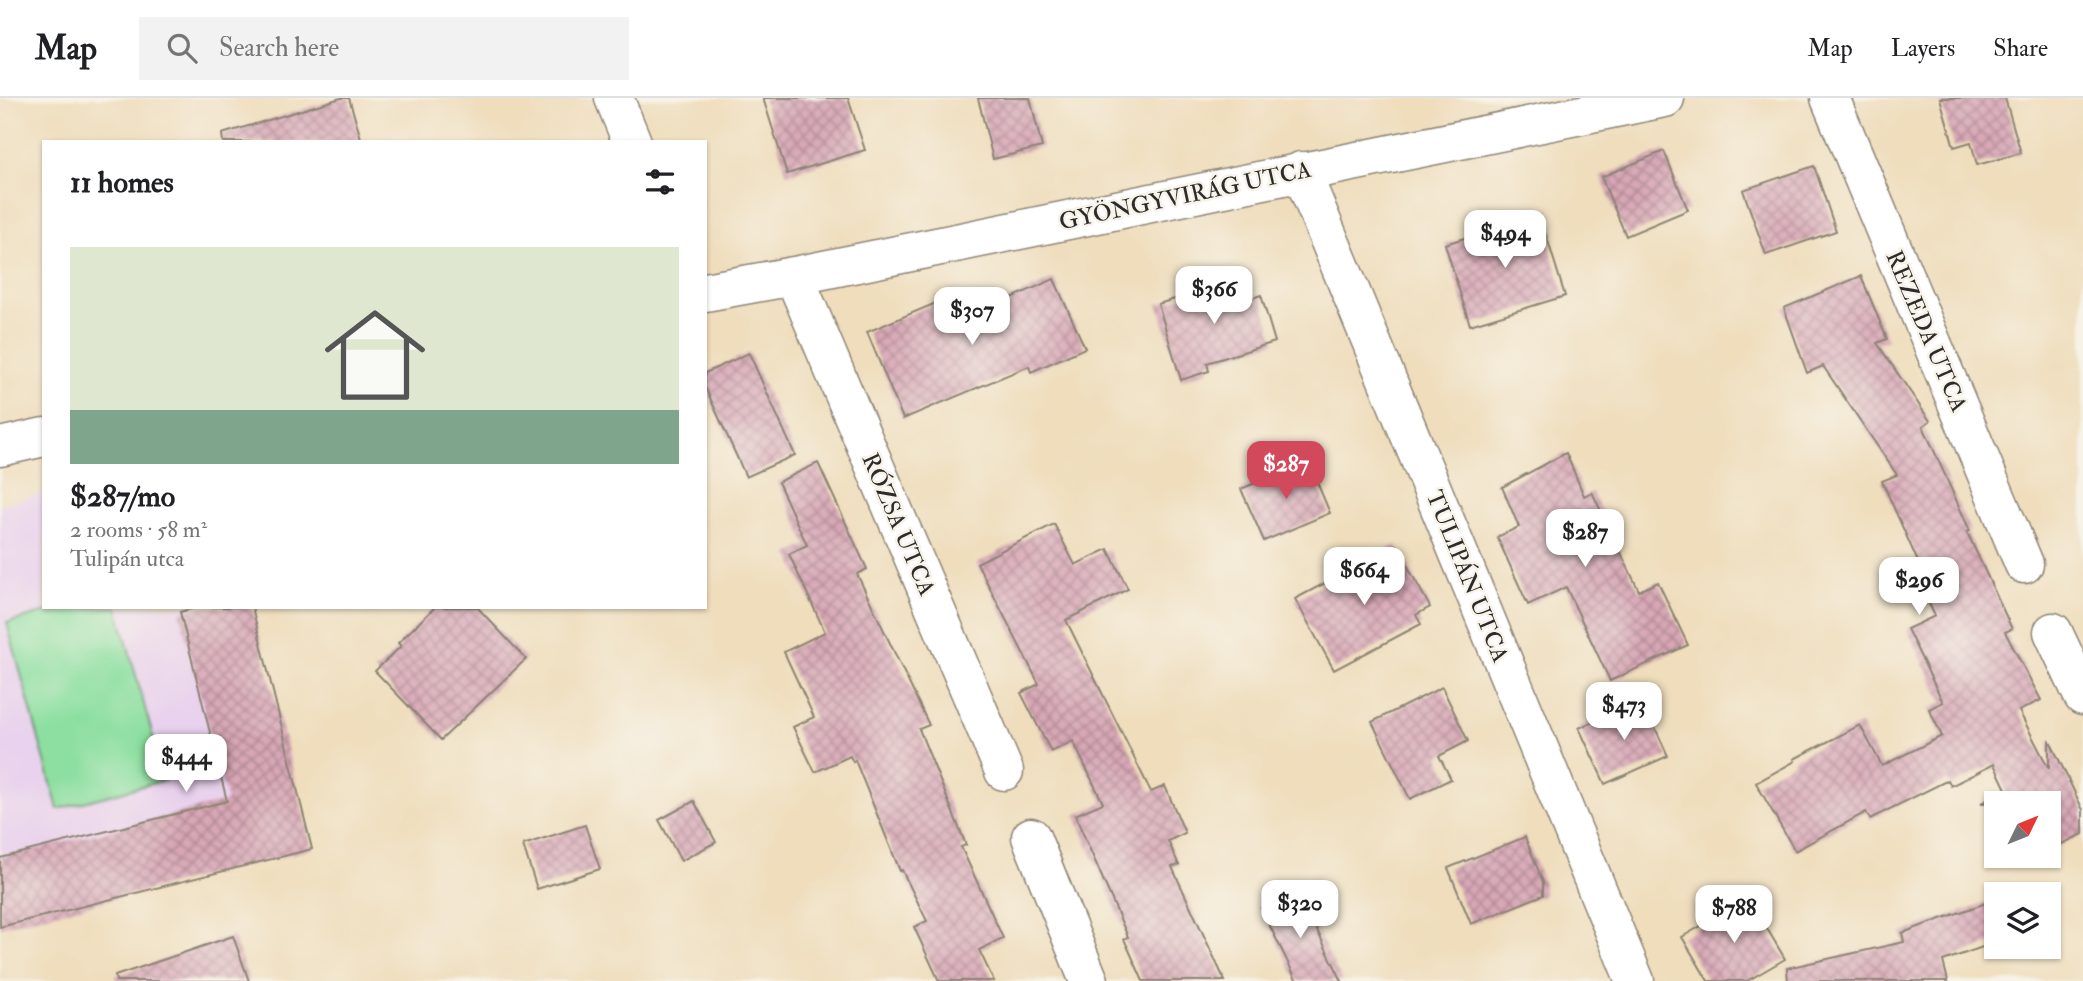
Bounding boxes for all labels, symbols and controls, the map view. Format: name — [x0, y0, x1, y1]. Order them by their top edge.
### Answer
search box — [139, 17, 629, 80]
text: Map — [35, 28, 97, 69]
icon: search — [163, 29, 201, 67]
text: Search here — [219, 32, 339, 64]
text: Map — [1808, 33, 1853, 64]
text: Layers — [1891, 33, 1955, 64]
text: Share — [1993, 33, 2048, 64]
street label: GYÖNGYVIRÁG UTCA — [1056, 155, 1314, 236]
icon: filters — [641, 163, 679, 201]
text: 11 homes — [70, 164, 174, 201]
pin: $494 — [1464, 211, 1546, 270]
text: $494 — [1480, 218, 1530, 247]
street label: REZEDA UTCA — [1879, 246, 1974, 417]
pin: $366 — [1173, 266, 1255, 326]
text: $366 — [1191, 274, 1237, 303]
pin: $307 — [931, 288, 1013, 347]
icon: home — [312, 292, 438, 418]
text: $307 — [950, 295, 994, 324]
pin: $287 — [1245, 442, 1327, 501]
street label: RÓZSA UTCA — [855, 449, 942, 600]
text: $287 — [1263, 449, 1309, 478]
text: $287/mo — [70, 478, 175, 515]
street label: TULIPÁN UTCA — [1420, 486, 1515, 667]
pin: $287 — [1544, 510, 1626, 569]
text: 2 rooms · 58 m² — [70, 515, 207, 544]
text: $287 — [1562, 517, 1608, 546]
text: Tulipán utca — [70, 544, 184, 573]
pin: $664 — [1323, 547, 1405, 607]
text: $664 — [1340, 555, 1388, 584]
pin: $296 — [1878, 558, 1960, 617]
text: $296 — [1895, 565, 1943, 594]
pin: $473 — [1583, 682, 1665, 742]
text: $473 — [1602, 690, 1646, 719]
pin: $444 — [145, 734, 227, 794]
text: $444 — [161, 742, 211, 771]
north arrow — [1984, 791, 2062, 868]
map controls — [1984, 791, 2061, 959]
pin: $320 — [1259, 880, 1341, 940]
button: layers — [1984, 882, 2061, 959]
pin: $788 — [1693, 886, 1775, 945]
text: $320 — [1277, 888, 1323, 917]
text: $788 — [1711, 893, 1757, 922]

